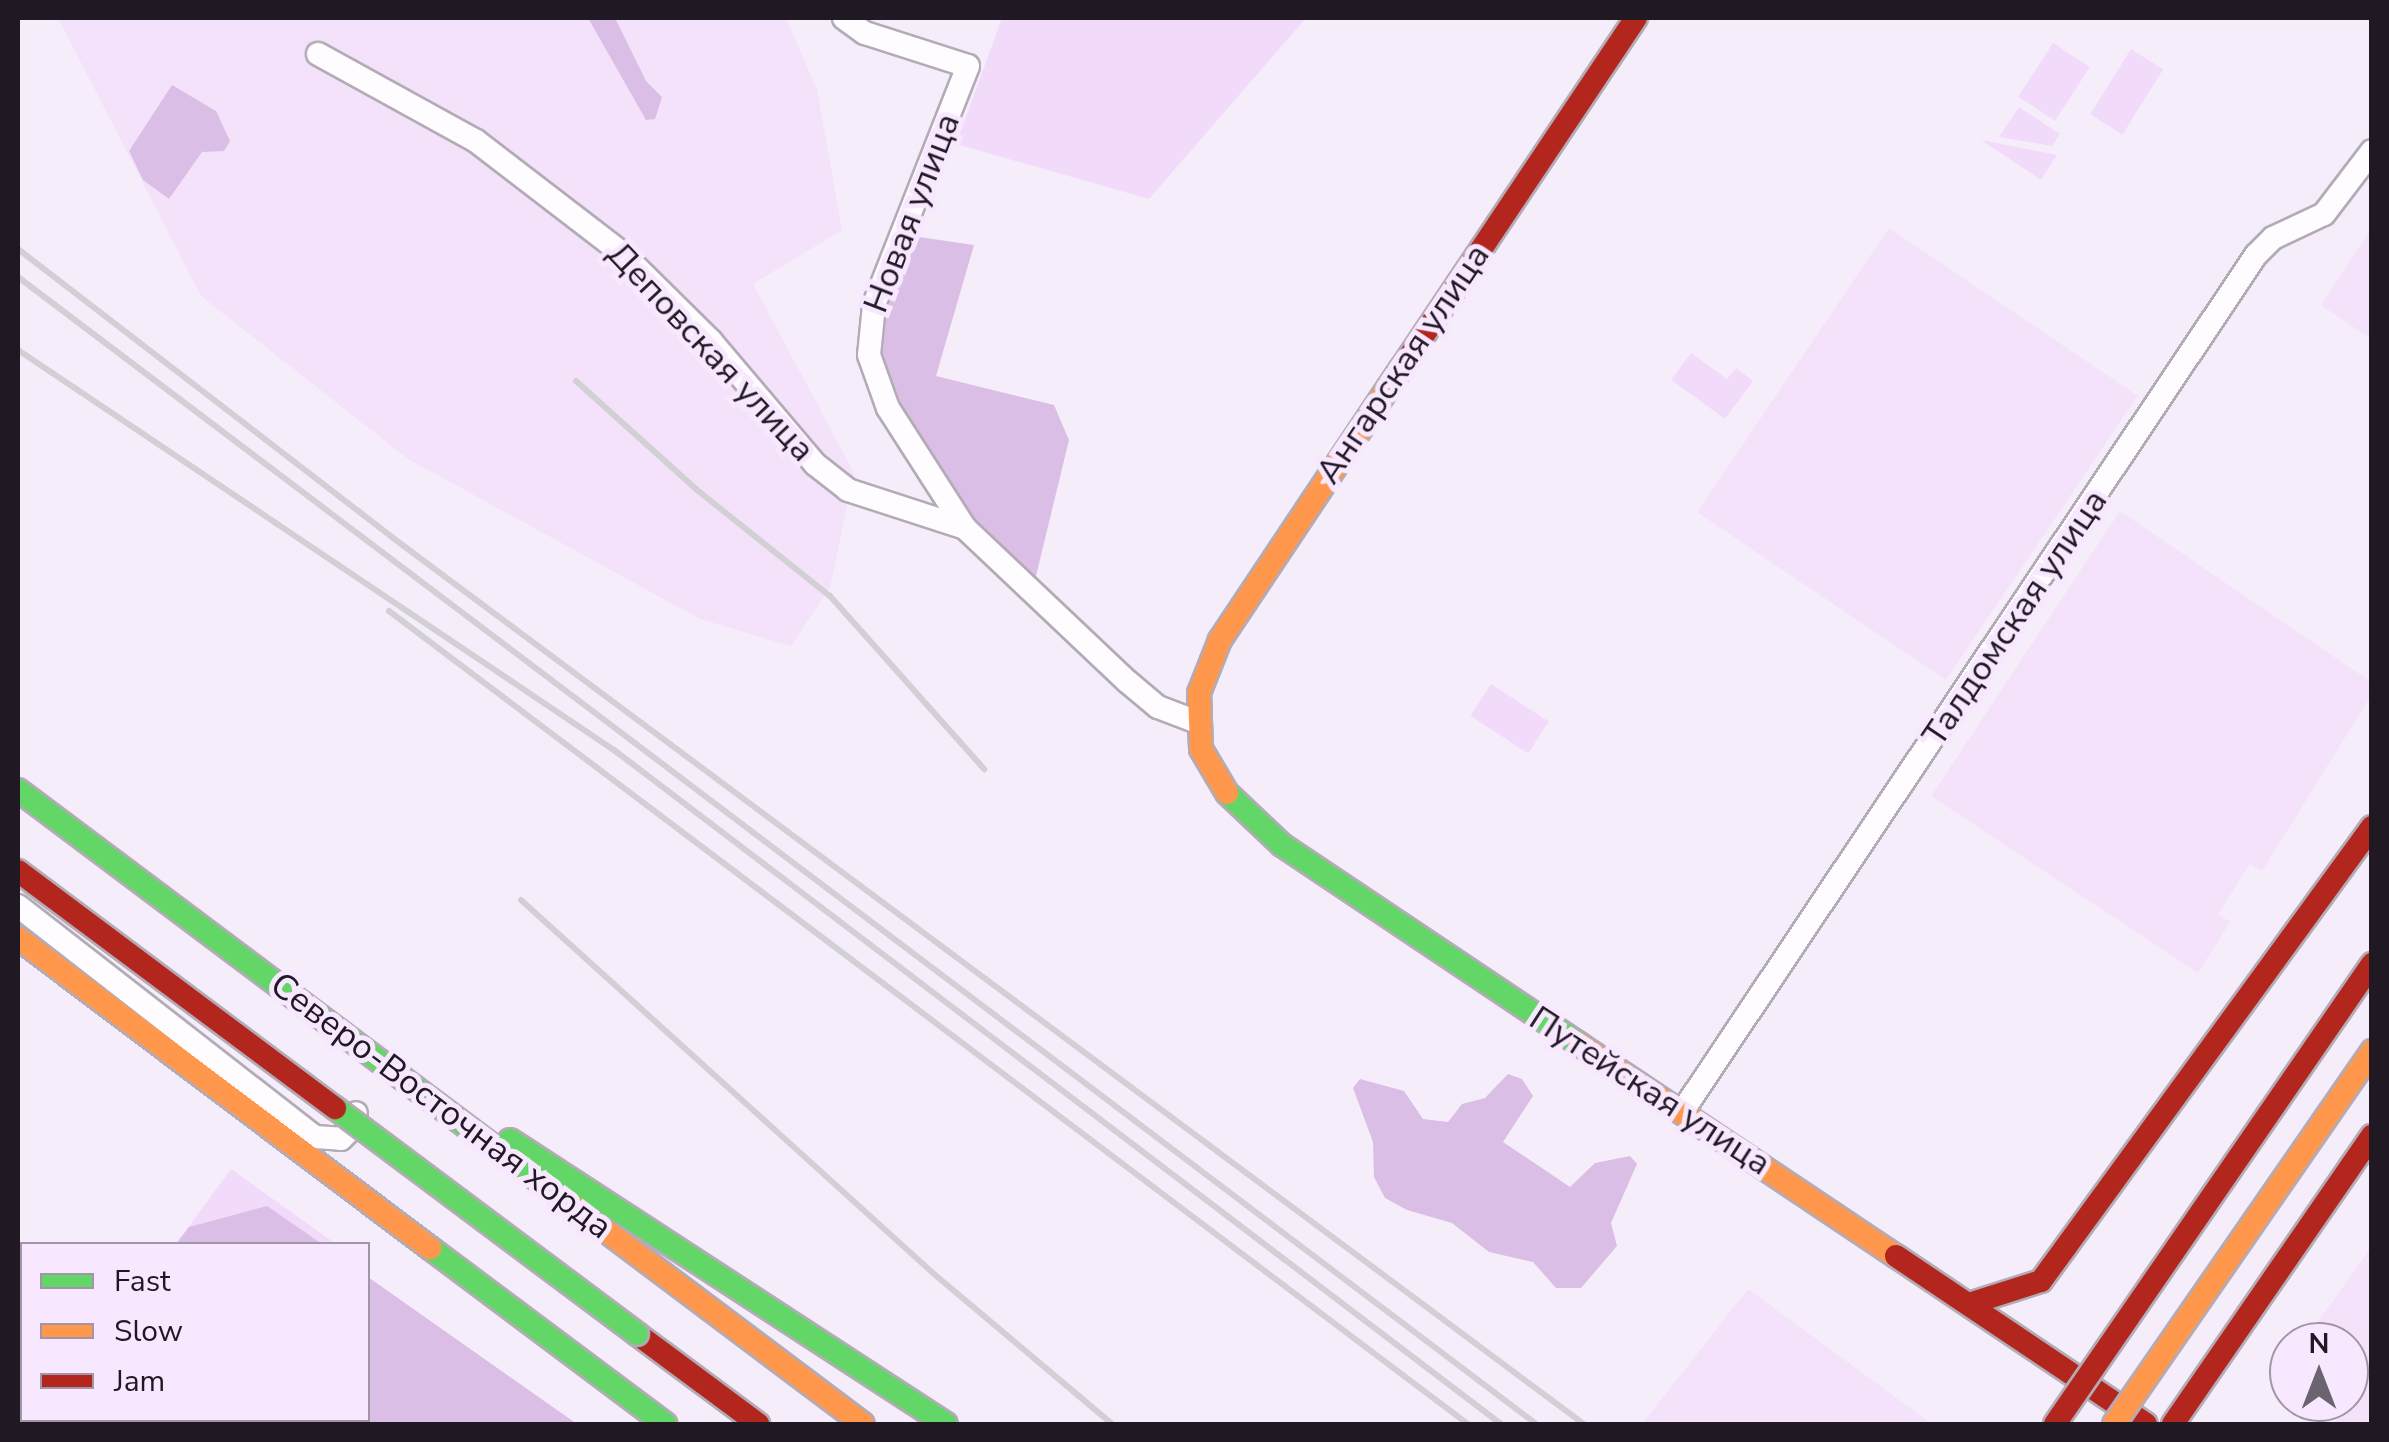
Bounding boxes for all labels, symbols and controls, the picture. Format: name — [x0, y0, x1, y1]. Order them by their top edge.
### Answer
street label: Новая улица — [855, 107, 969, 319]
street label: Деповская улица — [598, 233, 824, 471]
street label: Ангарская улица — [1307, 236, 1499, 492]
street label: Талдомская улица — [1914, 482, 2116, 754]
street label: Северо-Восточная хорда — [262, 964, 620, 1248]
street label: Путейская улица — [1522, 997, 1778, 1185]
legend — [20, 1242, 370, 1422]
text: Fast — [114, 1261, 171, 1302]
text: Slow — [114, 1311, 183, 1352]
north arrow — [2269, 1322, 2369, 1422]
text: N — [2309, 1325, 2329, 1363]
text: Jam — [114, 1361, 165, 1402]

